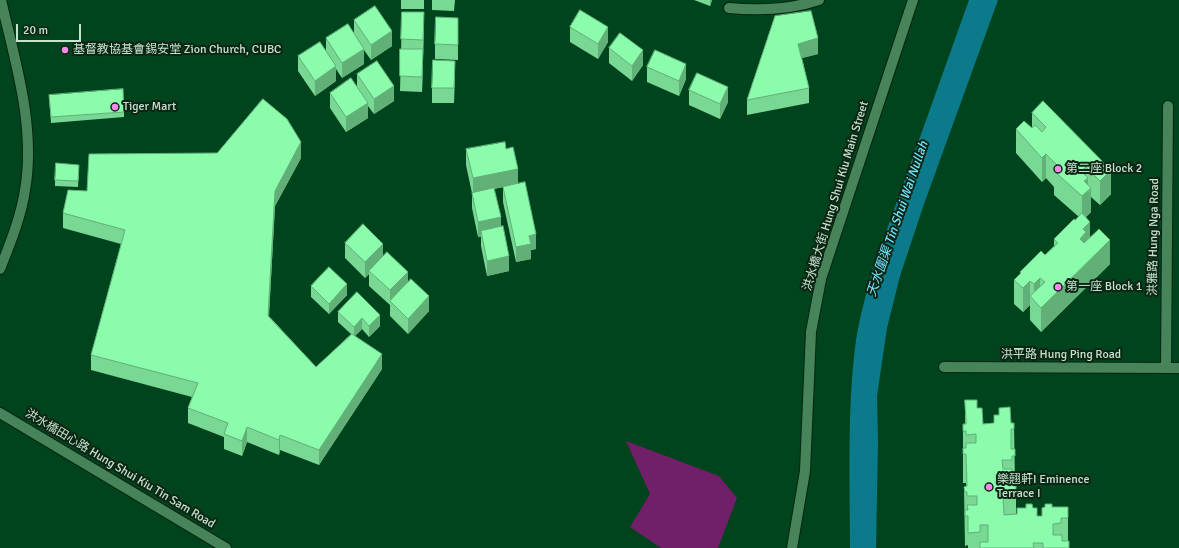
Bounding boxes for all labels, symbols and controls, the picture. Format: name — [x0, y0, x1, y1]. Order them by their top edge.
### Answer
scale bar — [18, 16, 83, 42]
text: 20 m — [23, 23, 48, 38]
place label: 基督教協基會錫安堂 Zion Church, CUBC — [73, 43, 281, 57]
marker: 基督教協基會錫安堂 Zion Church, CUBC — [60, 45, 70, 55]
street label: 洪水橋大街 Hung Shui Kiu Main Street — [800, 99, 872, 293]
place label: Tiger Mart — [123, 100, 176, 114]
marker: Tiger Mart — [110, 102, 120, 112]
water label: 天水圍渠 Tin Shui Wai Nullah — [864, 139, 932, 299]
place label: 第二座 Block 2 — [1066, 162, 1142, 176]
marker: 第二座 Block 2 — [1053, 164, 1063, 174]
street label: 洪雅路 Hung Nga Road — [1146, 178, 1162, 296]
place label: 第一座 Block 1 — [1066, 280, 1142, 294]
marker: 第一座 Block 1 — [1053, 282, 1063, 292]
street label: 洪平路 Hung Ping Road — [1001, 348, 1121, 362]
street label: 洪水橋田心路 Hung Shui Kiu Tin Sam Road — [22, 406, 218, 532]
place label: 樂翹軒I Eminence Terrace I — [997, 473, 1089, 501]
marker: 樂翹軒I Eminence Terrace I — [984, 482, 994, 492]

